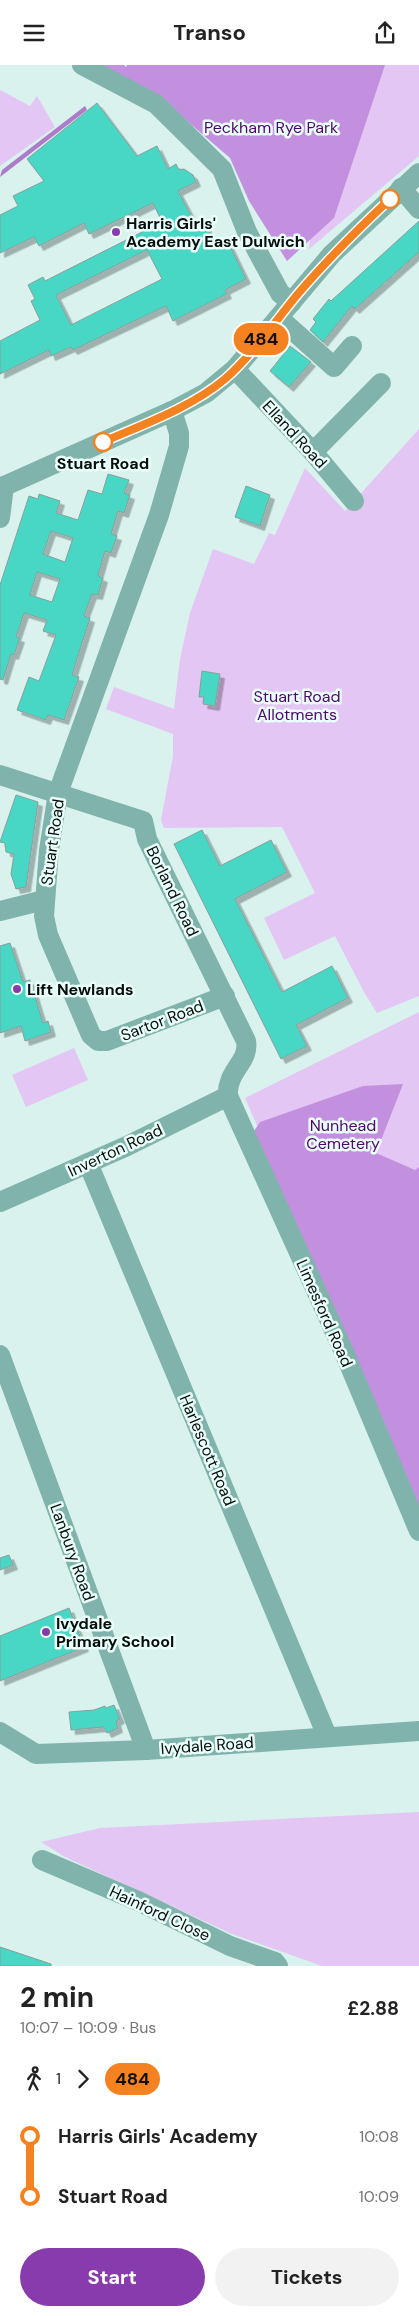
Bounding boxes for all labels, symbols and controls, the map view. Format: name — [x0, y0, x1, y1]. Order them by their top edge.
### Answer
text: Transo — [173, 18, 246, 47]
icon: menu — [20, 19, 48, 47]
icon: share — [371, 19, 399, 47]
park label: Peckham Rye Park — [204, 117, 338, 138]
unlabelled marker — [380, 189, 400, 209]
place label: Harris Girls' Academy East Dulwich — [126, 213, 305, 252]
marker: Harris Girls' Academy East Dulwich — [110, 226, 122, 238]
line badge: 484 — [232, 323, 290, 355]
text: 484 — [244, 327, 278, 351]
street label: Elland Road — [258, 396, 332, 473]
marker: Stuart Road — [93, 432, 113, 452]
place label: Stuart Road — [57, 453, 149, 474]
park label: Stuart Road Allotments — [253, 686, 341, 725]
street label: Stuart Road — [36, 797, 69, 887]
street label: Borland Road — [142, 843, 203, 940]
place label: Lift Newlands — [27, 979, 134, 1000]
marker: Lift Newlands — [11, 983, 23, 995]
street label: Sartor Road — [118, 995, 206, 1046]
park label: Nunhead Cemetery — [306, 1115, 380, 1154]
street label: Inverton Road — [65, 1119, 166, 1182]
street label: Limesford Road — [291, 1256, 358, 1370]
street label: Harlescott Road — [175, 1392, 240, 1509]
street label: Lanbury Road — [45, 1501, 100, 1604]
place label: Ivydale Primary School — [56, 1613, 174, 1652]
marker: Ivydale Primary School — [40, 1626, 52, 1638]
street label: Ivydale Road — [160, 1732, 254, 1759]
street label: Hainford Close — [106, 1881, 214, 1946]
text: 2 min — [20, 1979, 94, 2016]
text: £2.88 — [347, 1996, 399, 2021]
text: 10:07 – 10:09 · Bus — [20, 2017, 156, 2038]
icon: walk — [20, 2065, 48, 2093]
icon: forward — [69, 2065, 97, 2093]
text: 484 — [115, 2067, 150, 2091]
text: 1 — [56, 2068, 61, 2089]
text: Harris Girls' Academy — [58, 2124, 258, 2149]
text: 10:08 — [359, 2126, 399, 2147]
text: Stuart Road — [58, 2184, 168, 2209]
text: 10:09 — [359, 2186, 399, 2207]
button: Start — [20, 2248, 205, 2306]
button: Tickets — [215, 2248, 399, 2306]

